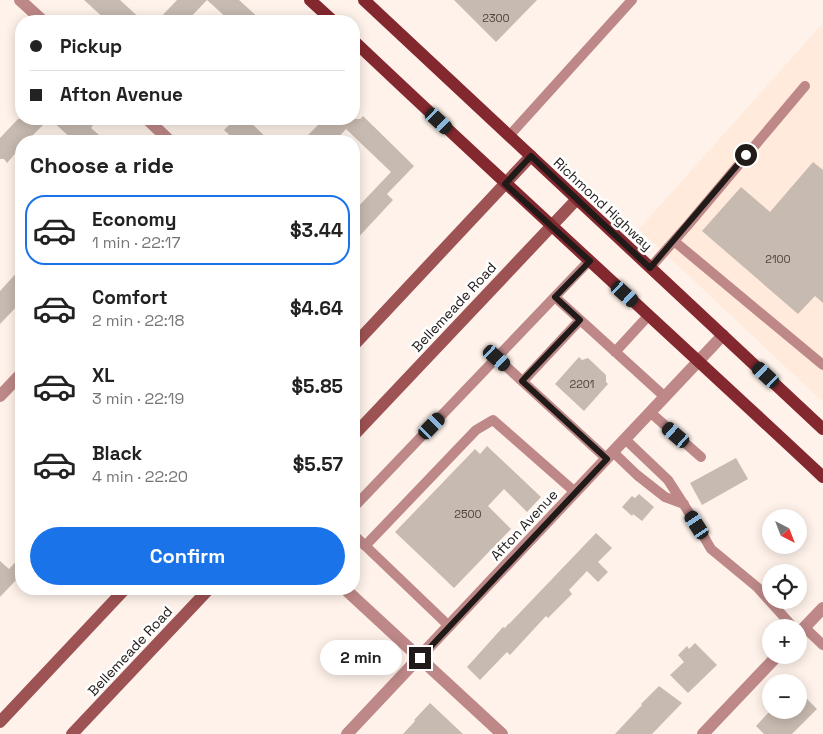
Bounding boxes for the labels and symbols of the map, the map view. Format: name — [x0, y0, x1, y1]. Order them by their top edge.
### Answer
house number: 2300 — [482, 11, 510, 25]
car — [422, 105, 455, 137]
route start — [735, 144, 757, 166]
street label: Richmond Highway — [550, 154, 656, 254]
house number: 2100 — [765, 252, 791, 266]
street label: Bellemeade Road — [408, 258, 500, 356]
car — [608, 278, 641, 310]
car — [480, 342, 513, 374]
car — [749, 359, 782, 391]
house number: 2201 — [570, 377, 594, 391]
car — [416, 410, 447, 442]
car — [659, 419, 692, 451]
street label: Afton Avenue — [486, 486, 562, 564]
house number: 2500 — [454, 507, 482, 521]
car — [682, 508, 711, 542]
north arrow — [762, 509, 808, 554]
street label: Bellemeade Road — [84, 602, 176, 700]
callout: 2 min — [320, 640, 402, 676]
route end — [409, 647, 431, 669]

